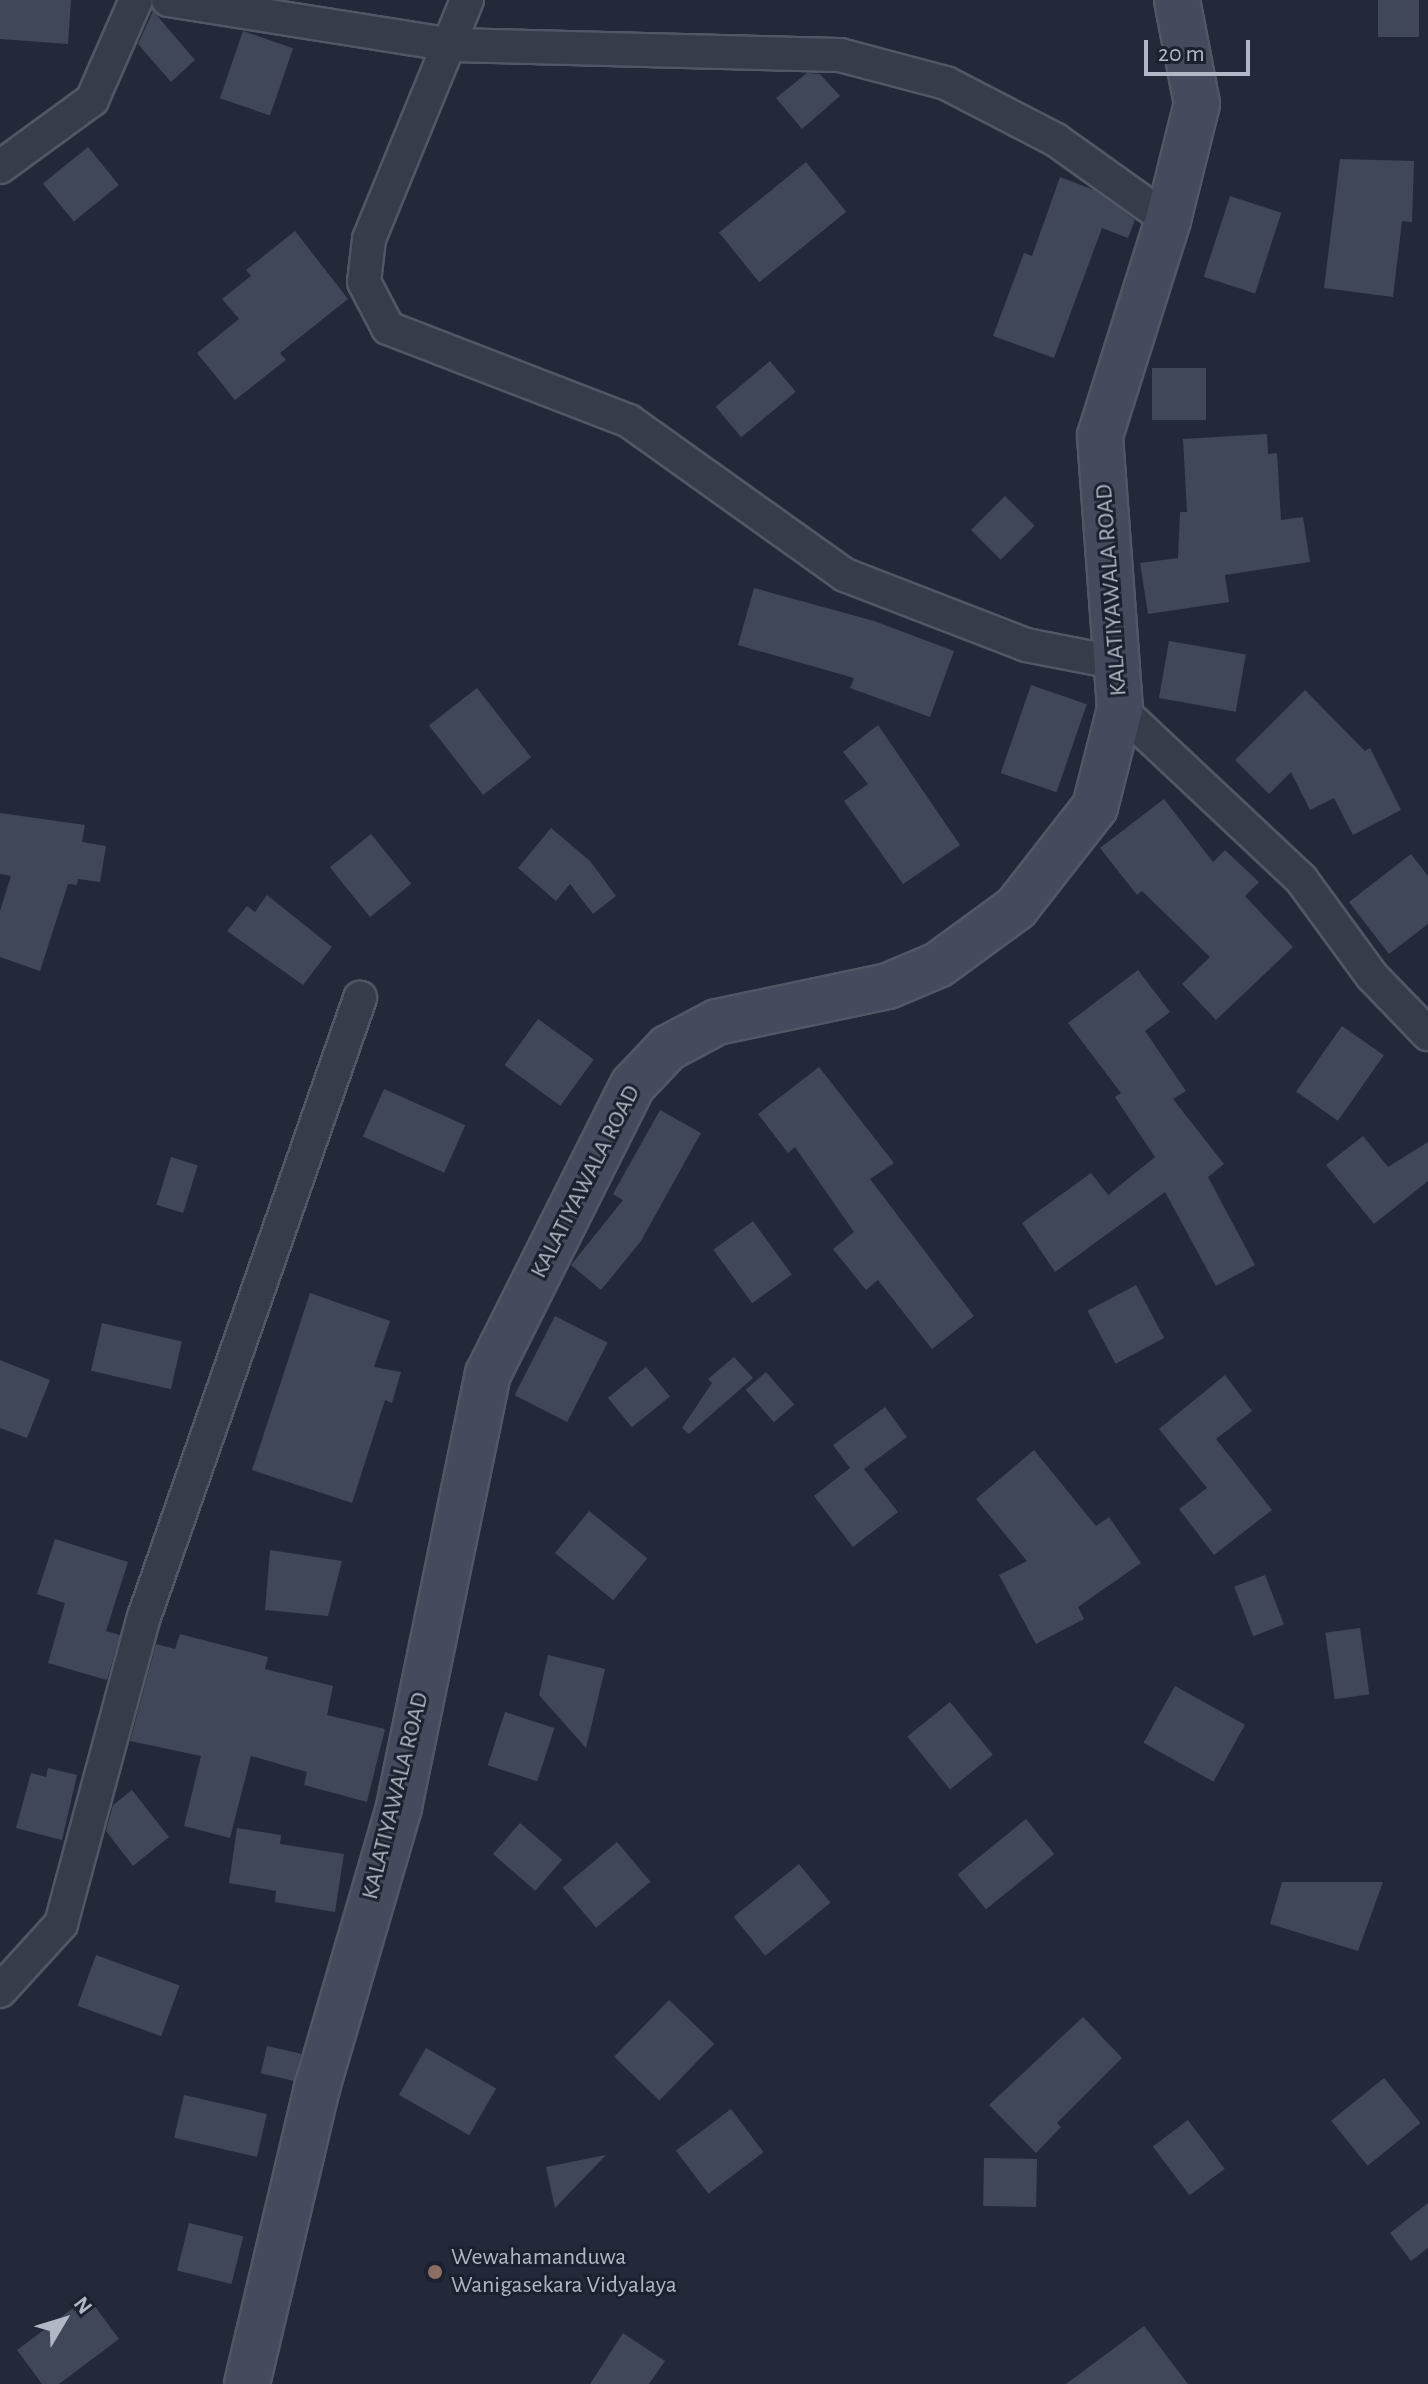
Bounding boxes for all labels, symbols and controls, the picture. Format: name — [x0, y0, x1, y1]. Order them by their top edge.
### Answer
scale bar — [1148, 24, 1254, 74]
text: 20 m — [1158, 42, 1205, 66]
street label: KALATIYAWALA ROAD — [1090, 483, 1134, 697]
street label: KALATIYAWALA ROAD — [525, 1081, 647, 1283]
street label: KALATIYAWALA ROAD — [356, 1689, 436, 1903]
place label: Wewahamanduwa Wanigasekara Vidyalaya — [451, 2244, 677, 2300]
marker: Wewahamanduwa Wanigasekara Vidyalaya — [426, 2263, 444, 2281]
north arrow — [24, 2280, 104, 2360]
text: N — [70, 2292, 96, 2318]

